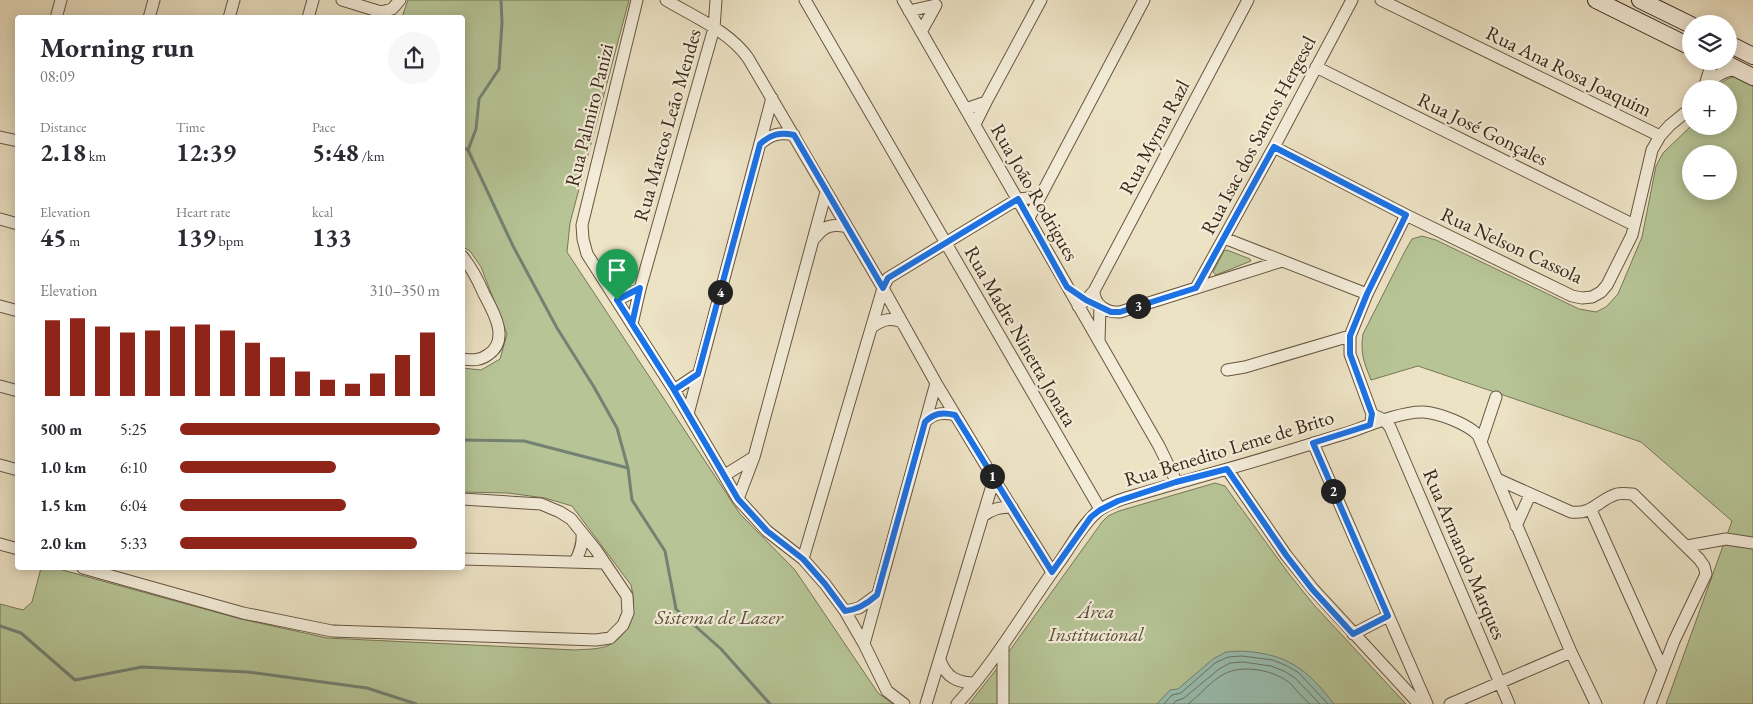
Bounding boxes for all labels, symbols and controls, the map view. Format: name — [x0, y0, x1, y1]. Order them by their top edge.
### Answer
map controls — [1682, 15, 1737, 200]
button: layers — [1682, 15, 1737, 70]
street label: Rua Ana Rosa Joaquim — [1482, 20, 1657, 123]
street label: Rua Marcos Leão Mendes — [627, 26, 707, 224]
text: Morning run — [40, 29, 194, 65]
street label: Rua Isac dos Santos Hergesel — [1195, 31, 1322, 239]
button: share — [388, 32, 440, 84]
street label: Rua Palmiro Panizi — [559, 41, 619, 189]
text: 08:09 — [40, 66, 75, 87]
street label: Rua Myrna Razl — [1113, 75, 1195, 199]
button: + — [1682, 80, 1737, 135]
street label: Rua José Gonçales — [1414, 86, 1552, 172]
text: Distance — [40, 118, 87, 136]
text: Time — [176, 118, 205, 136]
text: Pace — [312, 118, 336, 136]
street label: Rua João Rodrigues — [985, 119, 1085, 265]
text: 2.18 — [40, 136, 86, 168]
text: 12:39 — [176, 136, 236, 168]
text: 5:48 — [312, 136, 359, 168]
button: − — [1682, 145, 1737, 200]
text: km — [86, 147, 106, 165]
text: /km — [359, 147, 385, 165]
street label: Rua Nelson Cassola — [1437, 201, 1587, 289]
text: Elevation — [40, 203, 90, 221]
text: Heart rate — [176, 203, 230, 221]
text: kcal — [312, 203, 333, 221]
text: 45 — [40, 221, 66, 253]
text: 139 — [176, 221, 216, 253]
text: 133 — [312, 221, 352, 253]
text: m — [66, 232, 80, 250]
text: bpm — [216, 232, 244, 250]
street label: Rua Madre Ninetta Jonata — [959, 241, 1083, 431]
pin — [596, 249, 638, 300]
icon: arrive — [603, 256, 631, 284]
text: Elevation — [40, 280, 98, 301]
text: 310–350 m — [369, 280, 440, 301]
pin: 4 — [708, 280, 732, 304]
text: 4 — [717, 283, 724, 301]
pin: 3 — [1126, 294, 1150, 318]
text: 3 — [1135, 297, 1142, 315]
street label: Rua Benedito Leme de Brito — [1121, 404, 1337, 492]
text: 500 m — [40, 419, 82, 440]
text: 5:25 — [120, 419, 147, 440]
text: 1.0 km — [40, 457, 86, 478]
text: 6:10 — [120, 457, 147, 478]
pin: 1 — [980, 464, 1004, 488]
street label: Rua Armando Marques — [1417, 465, 1513, 643]
text: 1 — [989, 467, 996, 485]
pin: 2 — [1320, 478, 1346, 504]
text: 2 — [1330, 482, 1337, 500]
text: 1.5 km — [40, 495, 86, 516]
text: 6:04 — [120, 495, 147, 516]
text: 2.0 km — [40, 533, 86, 554]
text: 5:33 — [120, 533, 147, 554]
park label: Área Institucional — [1047, 598, 1145, 647]
park label: Sistema de Lazer — [654, 604, 784, 630]

